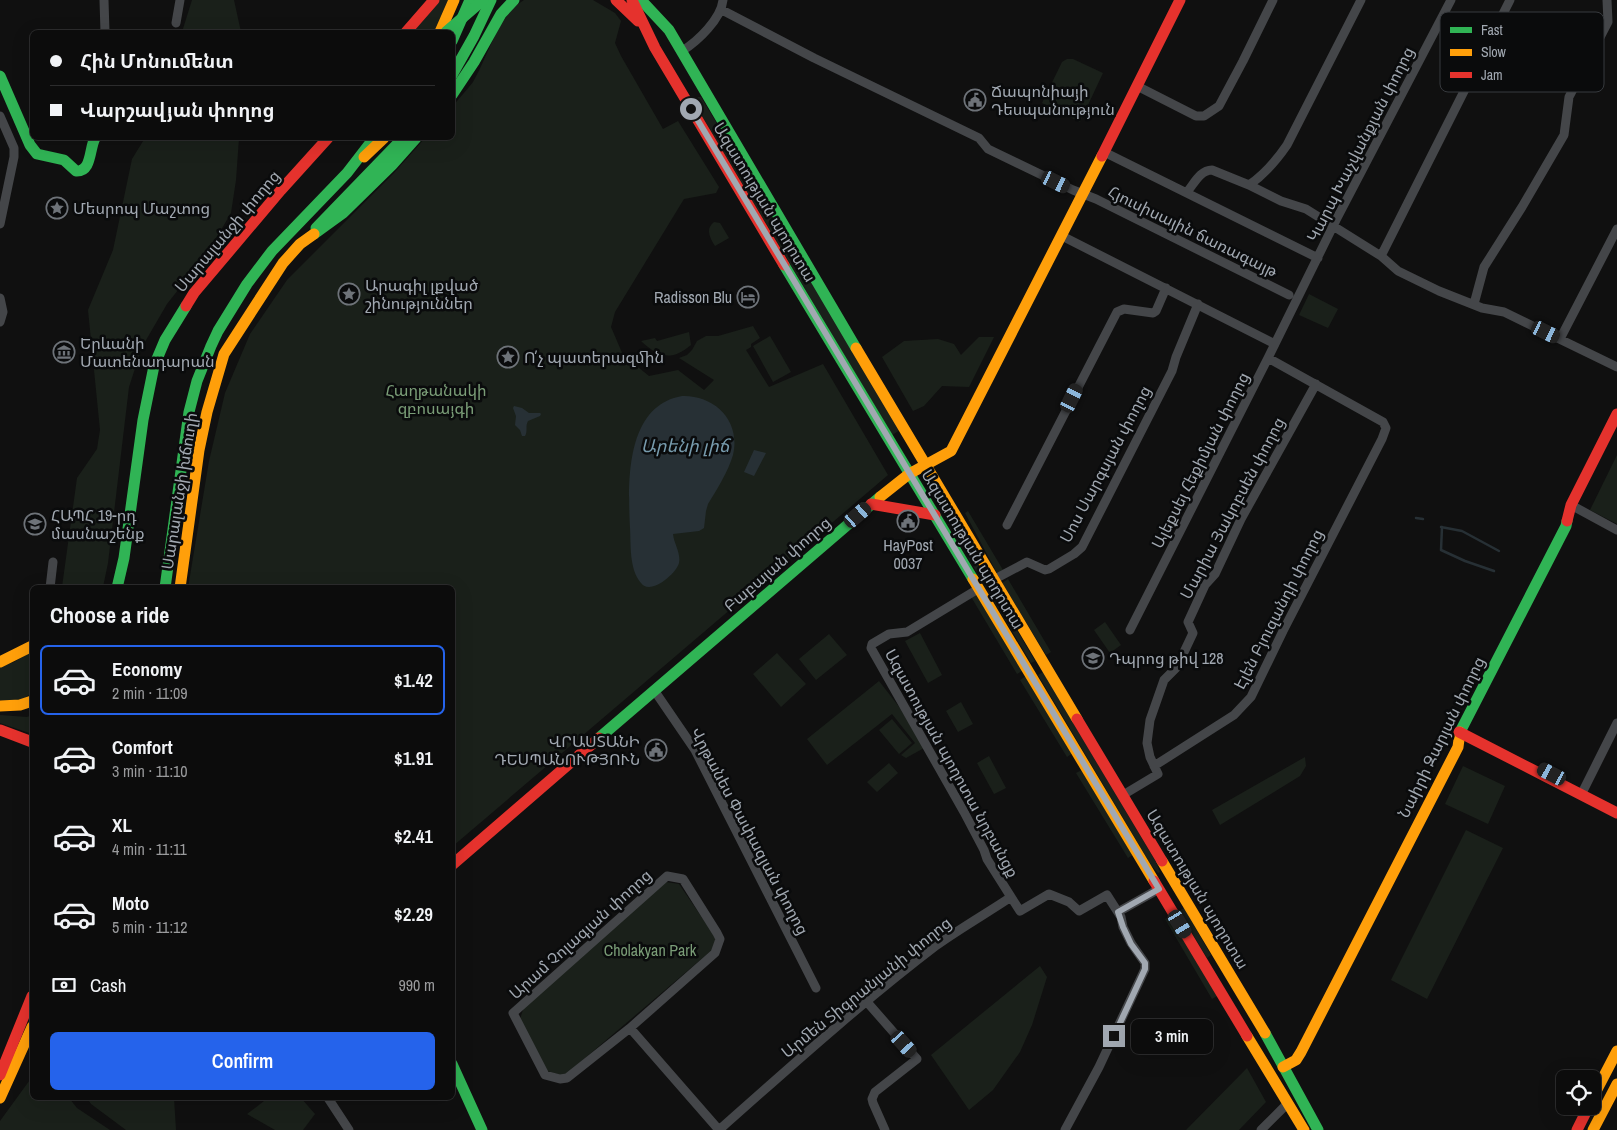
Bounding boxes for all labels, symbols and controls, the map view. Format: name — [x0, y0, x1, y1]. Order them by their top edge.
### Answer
legend — [1440, 12, 1604, 92]
text: Fast — [1481, 21, 1503, 39]
street label: Կարպ Խաչվանքյան փողոց — [1301, 43, 1419, 245]
text: Slow — [1481, 43, 1507, 61]
text: Հին Մոնումենտ — [80, 48, 234, 74]
text: Jam — [1481, 66, 1503, 84]
place label: Ճապոնիայի Դեսպանություն — [991, 80, 1115, 120]
public building icon: Ճապոնիայի Դեսպանություն — [963, 88, 987, 112]
text: Վարշավյան փողոց — [80, 97, 275, 123]
route start — [680, 98, 702, 120]
street label: Ազատության պողոտա — [709, 118, 821, 286]
street label: Սարալանջի փողոց — [169, 165, 285, 297]
car — [1039, 169, 1072, 195]
street label: Հյուսիսային ճառագայթ — [1105, 180, 1282, 282]
place icon: Մեսրոպ Մաշտոց — [45, 196, 69, 220]
place label: Մեսրոպ Մաշտոց — [73, 197, 210, 219]
place label: Արագիլ լքված շինություններ — [365, 274, 479, 314]
place icon: Արագիլ լքված շինություններ — [337, 282, 361, 306]
hotel icon: Radisson Blu — [736, 285, 760, 309]
place label: Radisson Blu — [654, 286, 732, 308]
car — [1529, 319, 1562, 345]
place label: Երևանի Մատենադարան — [80, 332, 215, 372]
museum icon: Երևանի Մատենադարան — [52, 340, 76, 364]
place icon: Ո՛չ պատերազմին — [496, 345, 520, 369]
place label: Ո՛չ պատերազմին — [524, 346, 664, 368]
street label: Ալեքսեյ Հեքիմյան փողոց — [1146, 368, 1254, 552]
park label: Հաղթանակի զբոսայգի — [385, 379, 487, 419]
car — [1058, 381, 1085, 415]
street label: Սոս Սարգսյան փողոց — [1054, 382, 1156, 546]
street label: Սարալանջի խճուղի — [156, 411, 202, 571]
street label: Մարիա Յակոբսեն փողոց — [1175, 413, 1289, 603]
water label: Արենի լիճ — [641, 433, 732, 458]
street label: Ազատության պողոտա — [917, 465, 1029, 633]
car — [841, 499, 874, 531]
place label: ՀԱՊՀ 19-րդ մասնաշենք — [51, 504, 145, 544]
public building icon: HayPost 0037 — [896, 509, 920, 533]
street label: Բաբայան փողոց — [719, 511, 835, 617]
school or university icon: ՀԱՊՀ 19-րդ մասնաշենք — [23, 512, 47, 536]
street label: Էլեն Բյուզանդի փողոց — [1228, 525, 1328, 693]
place label: HayPost 0037 — [883, 534, 933, 574]
text: Choose a ride — [50, 600, 169, 630]
street label: Ազատության պողոտա նրբանցք — [880, 645, 1024, 881]
school or university icon: Դպրոց թիվ 128 — [1081, 646, 1105, 670]
place label: Դպրոց թիվ 128 — [1109, 647, 1224, 669]
street label: Նաիրի Զարյան փողոց — [1392, 653, 1490, 821]
text: Economy — [112, 656, 182, 682]
icon: car — [52, 658, 97, 703]
text: $1.42 — [394, 667, 433, 693]
text: 2 min · 11:09 — [112, 682, 188, 704]
street label: Վրթանես Փափազյան փողոց — [686, 723, 814, 939]
place label: ՎՐԱՍՏԱՆԻ ԴԵՍՊԱՆՈՒԹՅՈՒՆ — [494, 730, 640, 770]
text: Comfort — [112, 734, 173, 760]
icon: car — [52, 736, 97, 781]
public building icon: ՎՐԱՍՏԱՆԻ ԴԵՍՊԱՆՈՒԹՅՈՒՆ — [644, 738, 668, 762]
text: $1.91 — [394, 745, 433, 771]
text: 3 min · 11:10 — [112, 760, 188, 782]
car — [1535, 760, 1568, 788]
street label: Ազատության պողոտա — [1142, 805, 1254, 973]
text: XL — [112, 812, 132, 838]
icon: car — [52, 814, 97, 859]
text: $2.41 — [394, 823, 433, 849]
text: 4 min · 11:11 — [112, 838, 187, 860]
street label: Արամ Չոլագյան փողոց — [504, 864, 656, 1004]
text: Moto — [112, 890, 149, 916]
icon: car — [52, 892, 97, 937]
text: $2.29 — [394, 901, 433, 927]
car — [1165, 907, 1194, 941]
street label: Արմեն Տիգրանյանի փողոց — [776, 911, 956, 1063]
text: 5 min · 11:12 — [112, 916, 188, 938]
park label: Cholakyan Park — [604, 939, 697, 961]
icon: cash — [50, 971, 78, 999]
text: Cash — [90, 972, 126, 998]
text: 990 m — [399, 974, 435, 996]
callout: 3 min — [1132, 1018, 1214, 1054]
route end — [1103, 1025, 1125, 1047]
text: 3 min — [1155, 1025, 1189, 1047]
car — [888, 1028, 919, 1060]
button: Confirm — [50, 1032, 435, 1090]
map controls — [1556, 1070, 1601, 1115]
button: locate — [1556, 1070, 1601, 1115]

